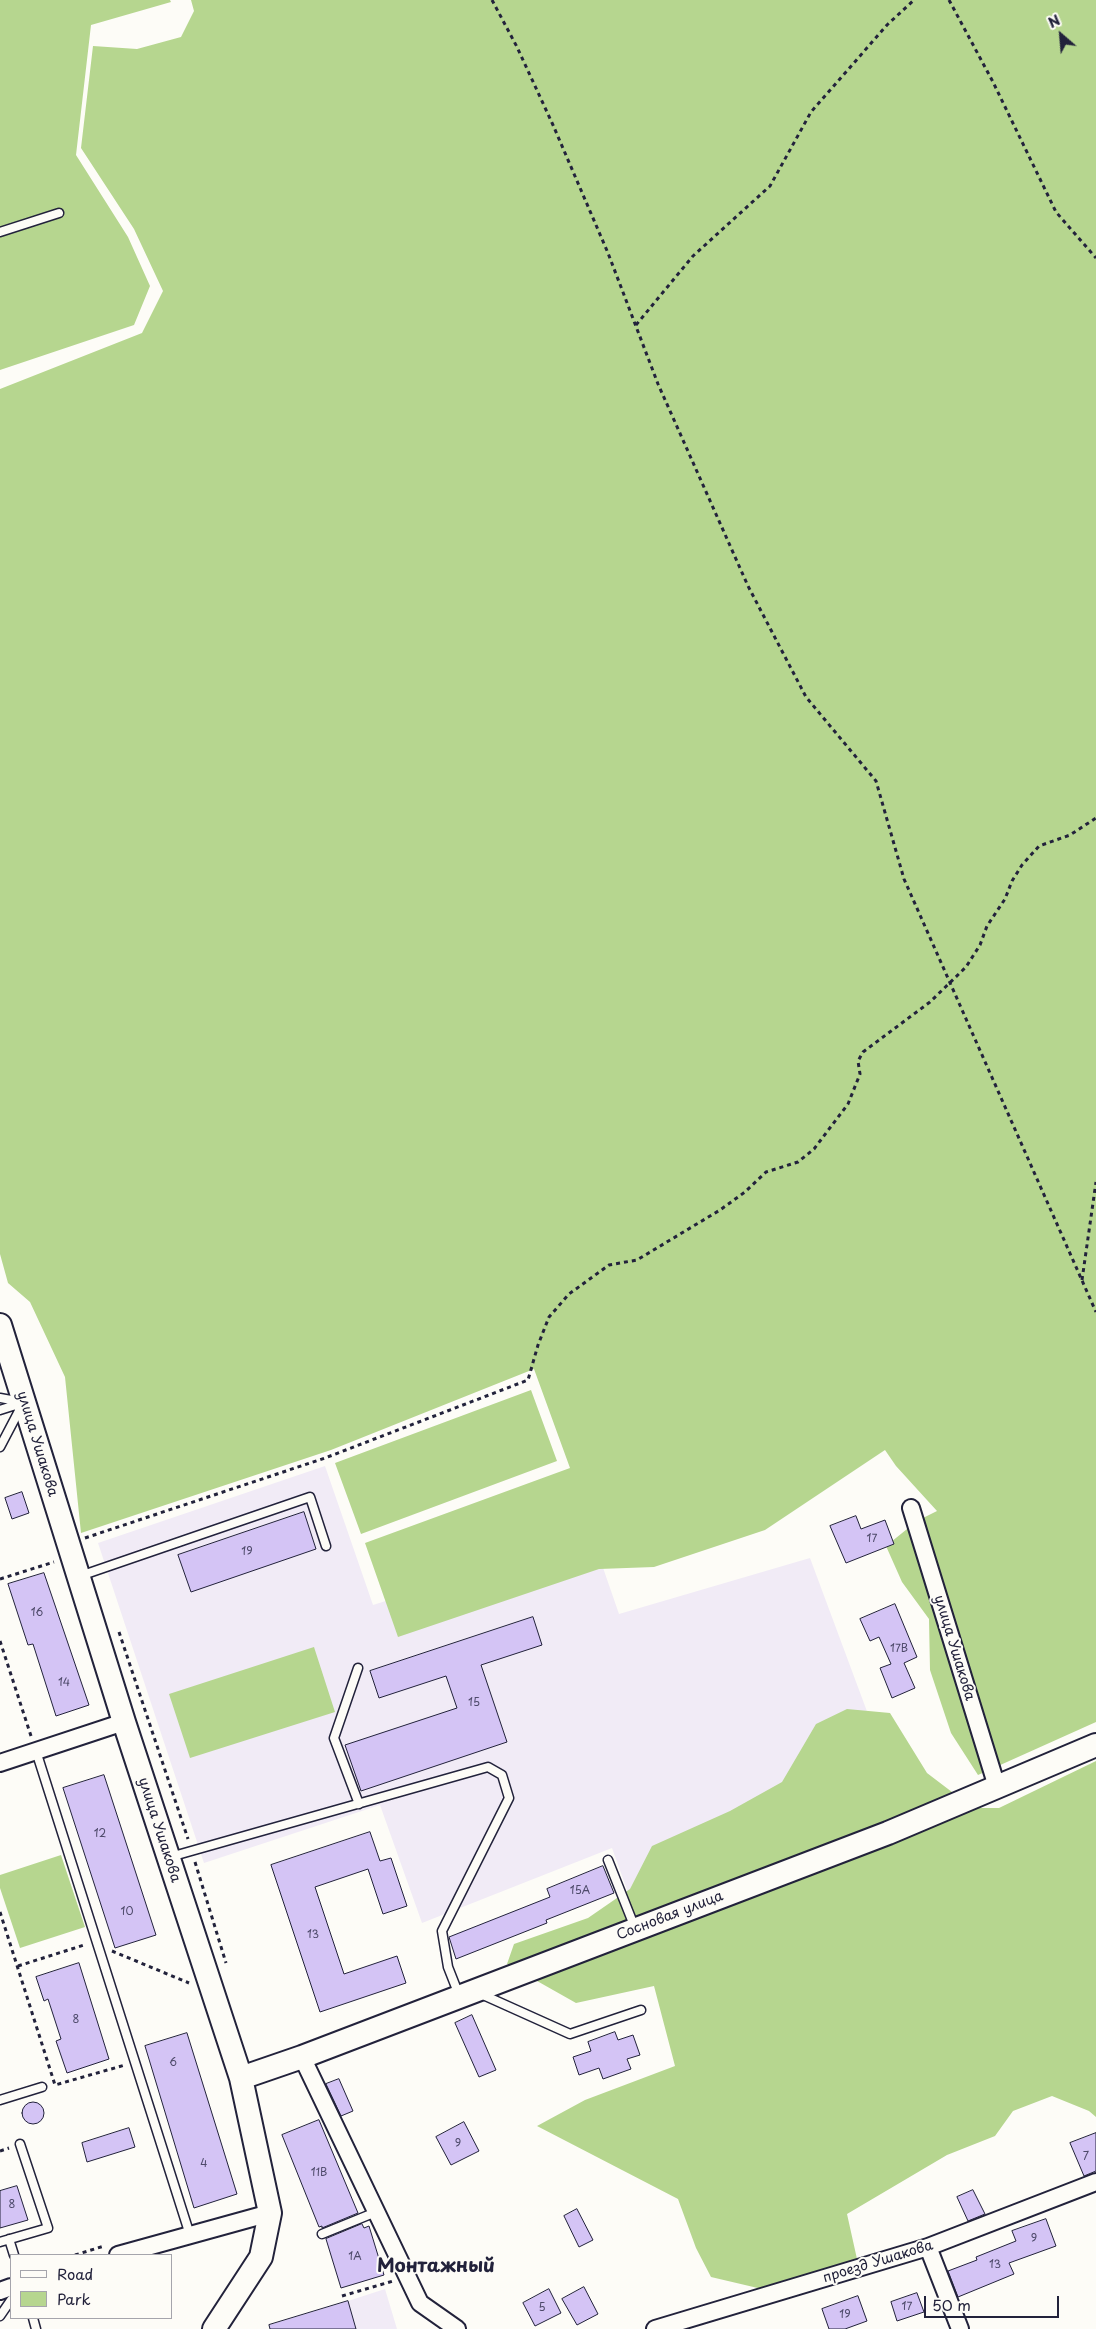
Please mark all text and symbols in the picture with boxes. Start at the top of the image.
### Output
text: N [1044,9,1064,33]
north arrow [1036,10,1086,60]
street label: улица Ушакова [13,1389,61,1499]
house number: 17 [867,1532,877,1546]
house number: 19 [241,1545,253,1559]
street label: улица Ушакова [930,1593,978,1703]
house number: 16 [31,1606,43,1620]
house number: 17В [890,1642,908,1656]
house number: 14 [58,1676,70,1690]
house number: 15 [468,1696,480,1710]
street label: улица Ушакова [134,1775,184,1885]
house number: 12 [94,1827,106,1841]
house number: 15А [570,1884,590,1898]
street label: Сосновая улица [614,1888,726,1944]
house number: 10 [121,1905,133,1919]
house number: 13 [307,1928,319,1942]
house number: 8 [73,2013,79,2027]
house number: 6 [169,2056,177,2070]
house number: 9 [455,2137,461,2151]
house number: 7 [1083,2150,1089,2164]
house number: 4 [200,2157,208,2171]
house number: 11В [311,2166,327,2180]
house number: 8 [9,2198,15,2212]
house number: 9 [1031,2232,1037,2246]
street label: проезд Ушакова [821,2237,935,2287]
house number: 1А [348,2250,362,2264]
legend [10,2254,172,2319]
district label: Монтажный [377,2256,495,2278]
house number: 13 [989,2258,1001,2272]
text: Road [57,2262,93,2285]
scale bar [926,2286,1061,2318]
text: Park [57,2287,91,2310]
text: 50 m [932,2293,971,2316]
house number: 17 [902,2300,912,2314]
house number: 5 [538,2301,546,2315]
house number: 19 [839,2308,851,2322]

